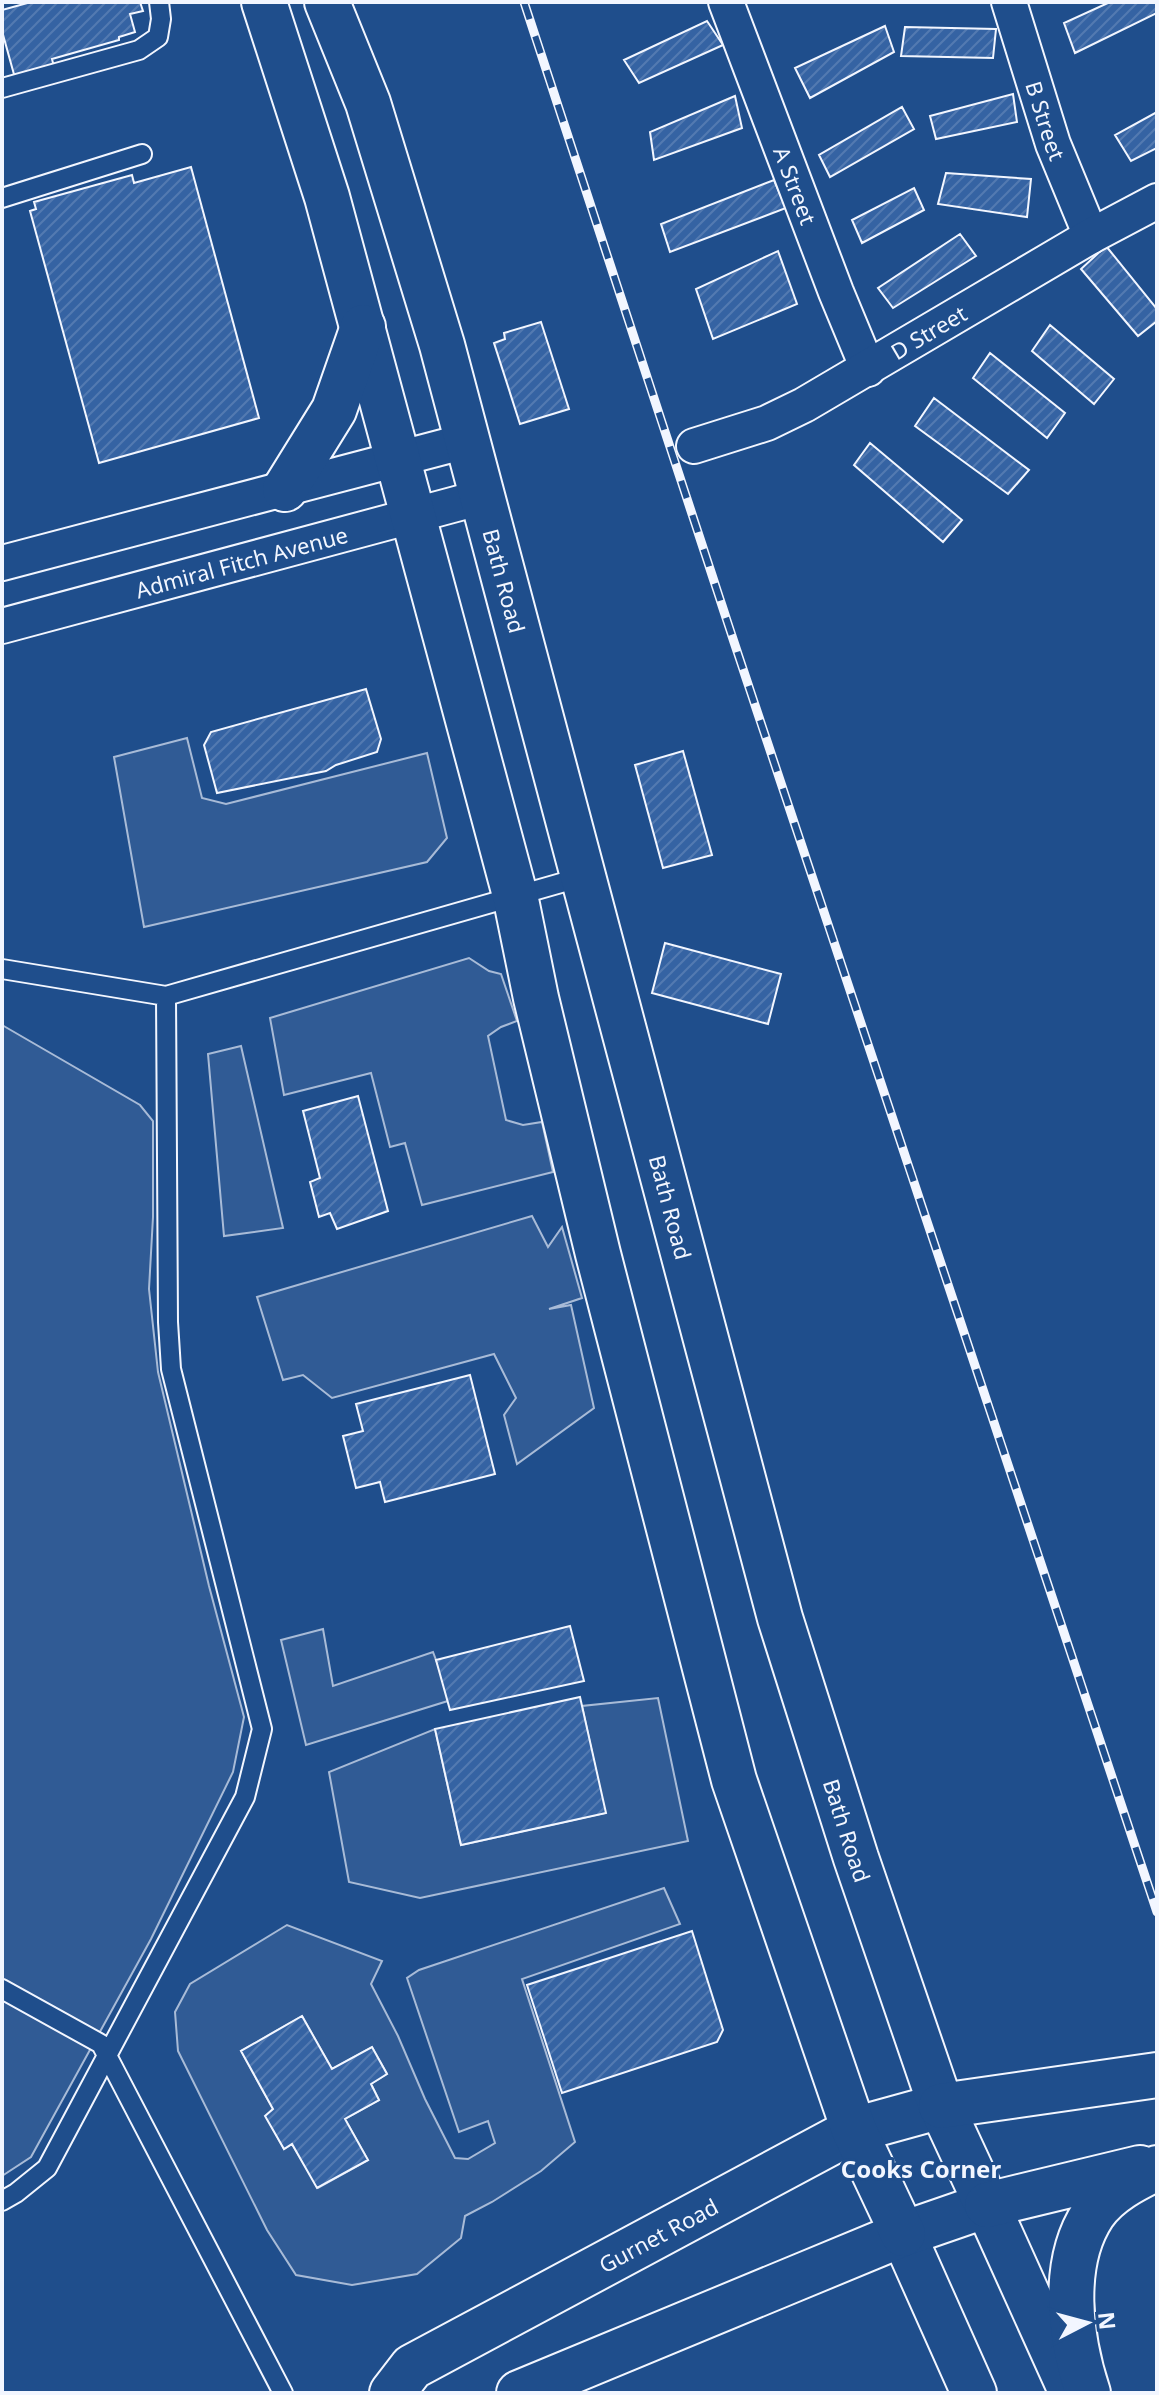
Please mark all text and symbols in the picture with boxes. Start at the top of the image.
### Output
street label: B Street [1019,77,1073,165]
street label: A Street [767,142,824,229]
street label: D Street [885,298,972,366]
street label: Admiral Fitch Avenue [132,519,351,604]
street label: Bath Road [476,525,533,636]
street label: Bath Road [643,1152,699,1263]
street label: Bath Road [817,1775,878,1886]
district label: Cooks Corner [841,2152,1001,2185]
street label: Gurnet Road [593,2191,723,2279]
north arrow [1047,2283,1127,2363]
text: N [1092,2310,1124,2331]

